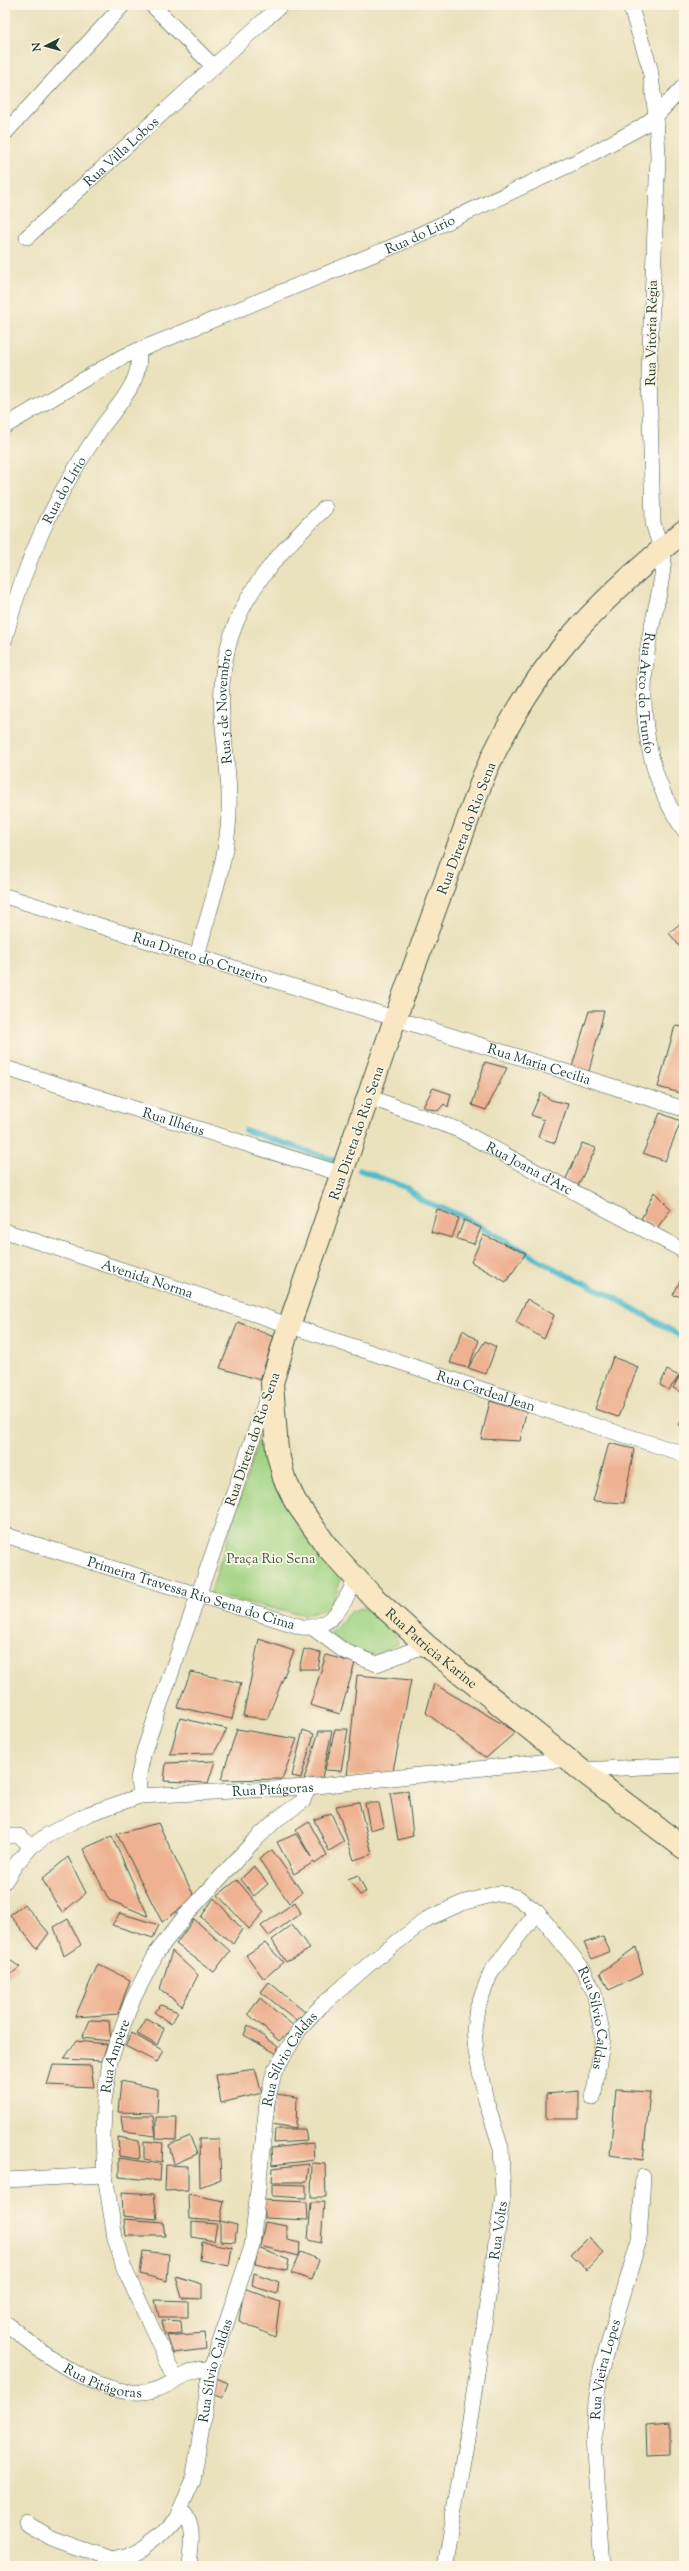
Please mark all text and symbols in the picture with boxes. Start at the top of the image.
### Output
north arrow [26,26,66,66]
text: N [29,42,46,53]
street label: Rua Villa Lobos [80,113,164,193]
street label: Rua do Lirio [383,211,459,261]
street label: Rua Vitória Régia [642,279,664,386]
street label: Rua do Lírio [39,453,93,528]
street label: Rua Arco do Trunfo [632,631,658,756]
street label: Rua 5 de Novembro [213,647,239,765]
street label: Rua Direta do Rio Sena [433,759,503,898]
street label: Rua Direto do Cruzeiro [130,929,271,990]
street label: Rua Maria Cecilia [485,1040,593,1091]
street label: Rua Direta do Rio Sena [326,1063,390,1203]
street label: Rua Ilhéus [140,1104,207,1142]
street label: Rua Joana d'Arc [482,1138,576,1201]
street label: Avenida Norma [98,1256,196,1305]
street label: Rua Cardeal Jean [434,1367,538,1418]
street label: Rua Direta do Rio Sena [222,1369,286,1509]
park label: Praça Rio Sena [226,1550,316,1570]
street label: Primeira Travessa Rio Sena do Cima [84,1553,298,1636]
street label: Rua Patricia Karine [380,1605,481,1694]
street label: Rua Pitágoras [232,1778,315,1803]
street label: Rua Sílvio Caldas [571,1964,611,2071]
street label: Rua Sílvio Caldas [258,2008,323,2109]
street label: Rua Ampère [97,2017,136,2095]
street label: Rua Volts [486,2200,514,2261]
street label: Rua Sílvio Caldas [195,2317,239,2424]
street label: Rua Vieira Lopes [587,2317,627,2420]
street label: Rua Pitágoras [59,2360,142,2404]

